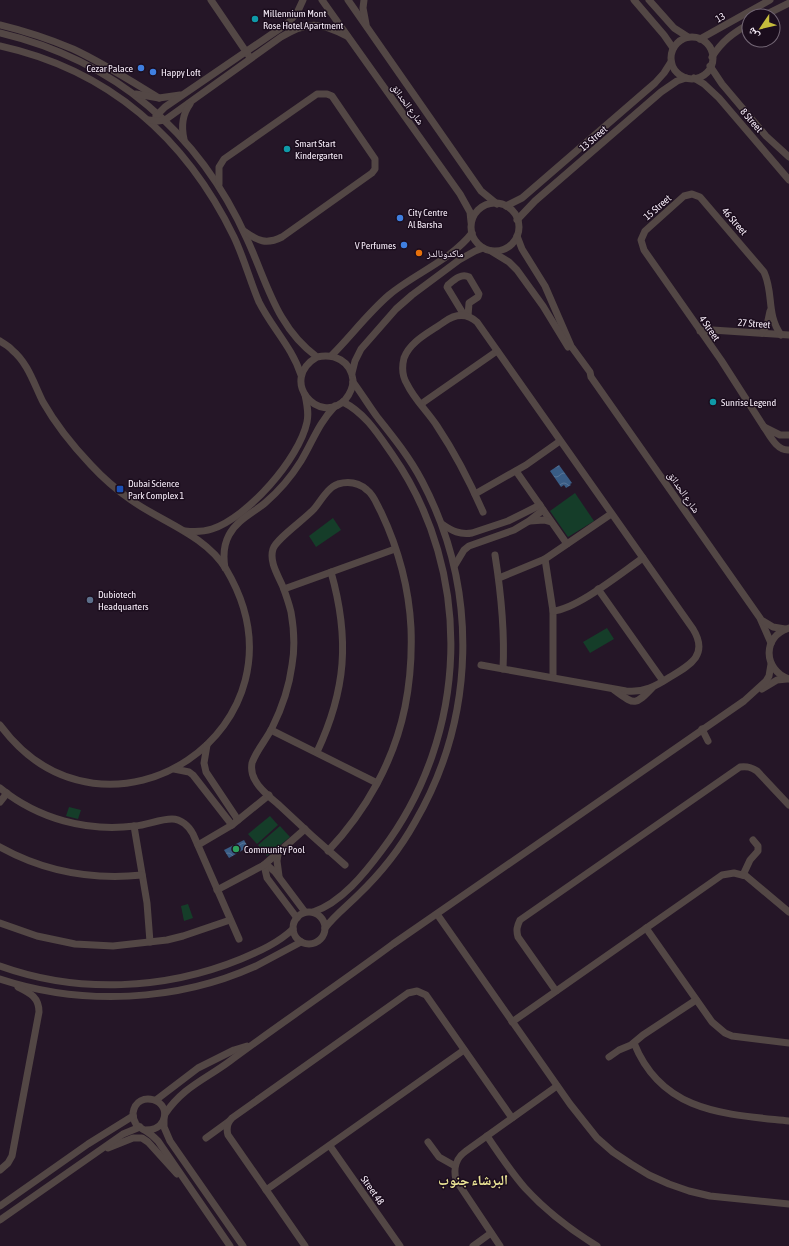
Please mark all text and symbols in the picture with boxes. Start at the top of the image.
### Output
place label: Millennium Mont Rose Hotel Apartment [263,8,344,31]
north arrow [741,8,781,48]
street label: 13 [713,10,727,25]
marker: Millennium Mont Rose Hotel Apartment [250,14,260,24]
text: ش [744,24,763,42]
place label: Cezar Palace [87,63,133,74]
marker: Cezar Palace [136,63,146,73]
marker: Happy Loft [148,67,158,77]
place label: Happy Loft [161,67,201,78]
street label: شارع الحدائق [388,82,426,128]
street label: 8 Street [738,106,765,135]
street label: 13 Street [577,123,609,153]
place label: Smart Start Kindergarten [295,138,343,161]
marker: Smart Start Kindergarten [282,144,292,154]
street label: 15 Street [641,192,673,222]
street label: 46 Street [720,205,750,237]
place label: City Centre Al Barsha [408,207,448,230]
marker: City Centre Al Barsha [395,213,405,223]
place label: V Perfumes [355,240,396,251]
marker: V Perfumes [399,240,409,250]
marker: ماكدونالدز [414,248,424,258]
place label: ماكدونالدز [426,248,464,259]
street label: 4 Street [697,314,722,343]
street label: 27 Street [737,317,771,330]
marker: Sunrise Legend [708,397,718,407]
place label: Sunrise Legend [721,397,776,408]
street label: شارع الحدائق [665,470,702,516]
place label: Dubai Science Park Complex 1 [128,478,185,501]
marker: Dubai Science Park Complex 1 [115,484,125,494]
place label: Dubiotech Headquarters [98,589,149,612]
marker: Dubiotech Headquarters [85,595,95,605]
marker: Community Pool [231,844,241,854]
place label: Community Pool [244,844,305,855]
district label: البرشاء جنوب [438,1172,508,1189]
street label: Street 48 [359,1174,387,1207]

